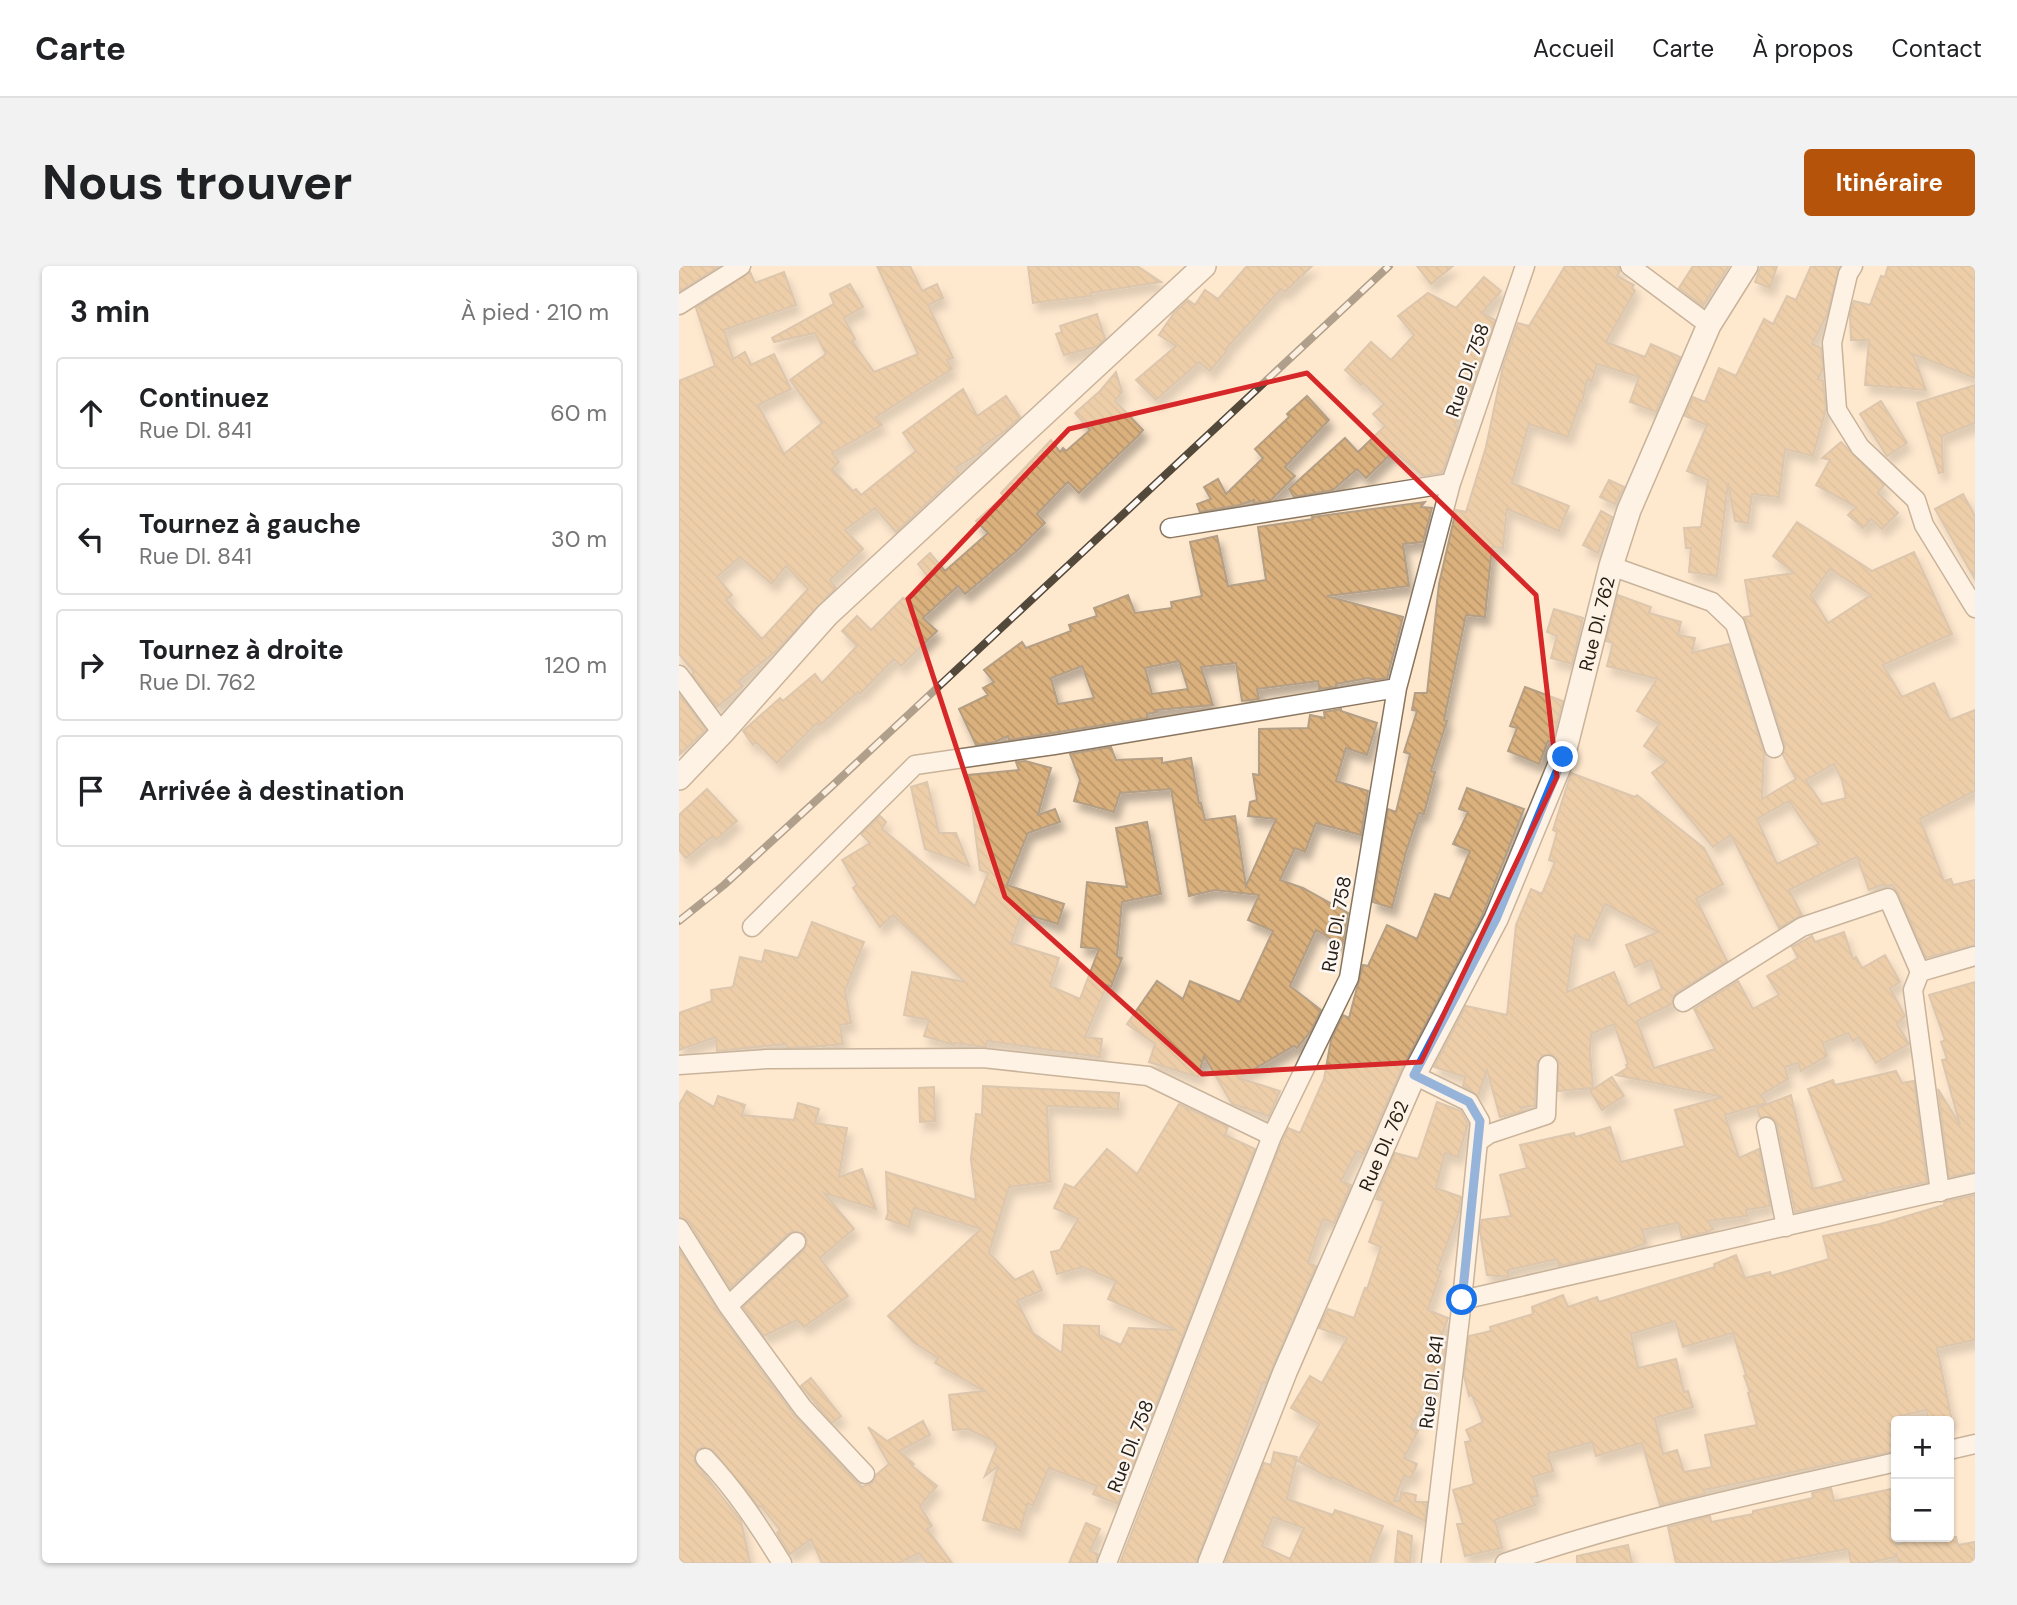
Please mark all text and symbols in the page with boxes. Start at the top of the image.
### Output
text: Carte [35,27,126,70]
text: Accueil [1533,33,1614,64]
text: Carte [1652,33,1714,64]
text: À propos [1752,33,1854,64]
text: Contact [1892,33,1982,64]
button: Itinéraire [1804,149,1975,216]
text: Nous trouver [42,150,352,214]
text: 3 min [70,292,150,331]
text: À pied · 210 m [461,297,609,327]
street label: Rue DI. 758 [1440,320,1495,420]
text: Continuez [139,381,269,415]
icon: ahead [72,394,110,432]
text: 60 m [550,398,607,428]
text: Rue DI. 841 [139,415,252,445]
text: Tournez à gauche [139,507,361,541]
icon: left [72,520,110,558]
text: 30 m [551,524,607,554]
text: Rue DI. 841 [139,541,252,571]
street label: Rue DI. 762 [1573,574,1621,674]
text: Tournez à droite [139,633,344,667]
icon: right [72,646,110,684]
text: 120 m [544,650,607,680]
text: Rue DI. 762 [139,667,256,697]
route end [1547,741,1578,772]
icon: arrive [72,772,110,810]
text: Arrivée à destination [139,774,405,808]
street label: Rue DI. 758 [1316,874,1357,974]
street label: Rue DI. 762 [1353,1097,1414,1195]
route start [1446,1284,1477,1315]
street label: Rue DI. 841 [1413,1334,1450,1430]
street label: Rue DI. 758 [1101,1396,1160,1496]
map controls [1891,1416,1954,1542]
button: + [1891,1416,1954,1479]
button: − [1891,1479,1954,1542]

